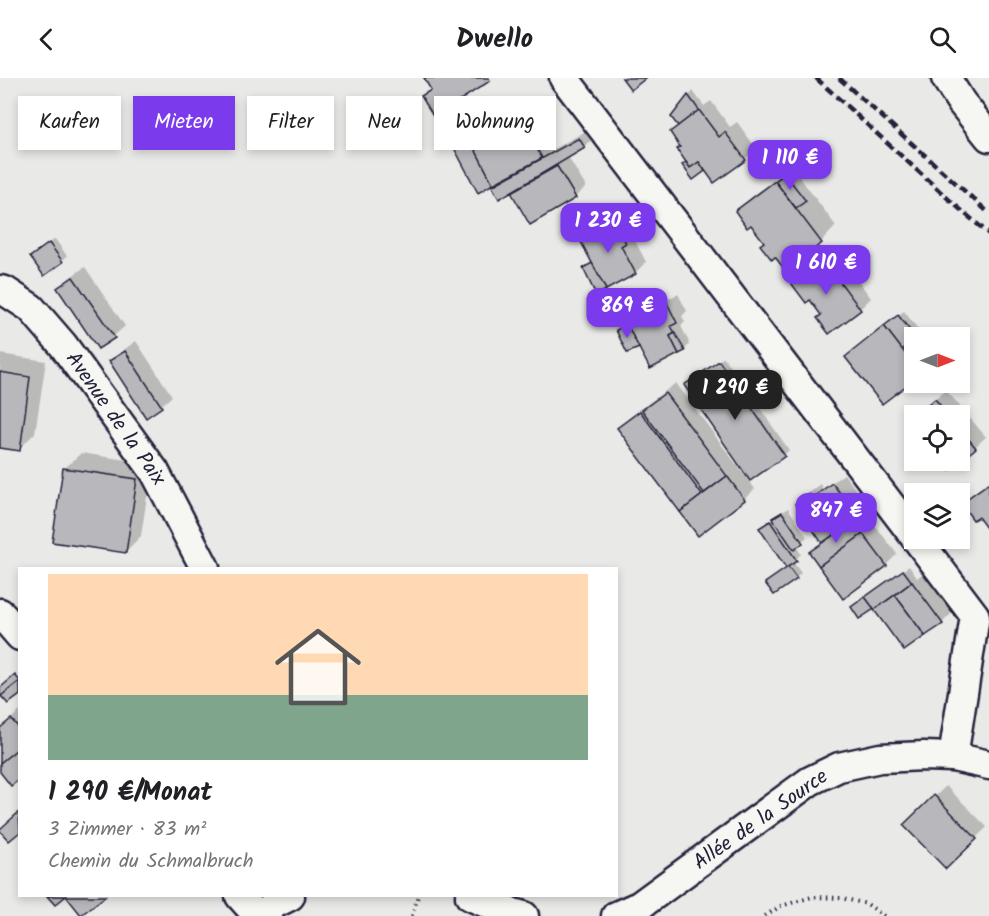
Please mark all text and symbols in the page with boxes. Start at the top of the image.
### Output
text: Dwello [456,18,533,61]
icon: back [30,23,63,56]
icon: search [926,23,959,56]
chip: Kaufen [18,96,121,150]
chip: Mieten [133,96,235,150]
chip: Filter [247,96,334,150]
chip: Neu [346,96,422,150]
chip: Wohnung [434,96,556,150]
pin: 1 110 € [735,140,845,191]
text: 1 110 € [762,143,818,175]
pin: 1 230 € [553,203,663,254]
text: 1 230 € [575,206,641,238]
pin: 1 610 € [771,245,881,296]
text: 1 610 € [795,248,857,280]
pin: 869 € [585,288,669,339]
text: 869 € [600,291,654,323]
north arrow [904,327,970,393]
map controls [904,327,970,549]
street label: Avenue de la Paix [56,345,174,494]
pin: 1 290 € [680,370,790,421]
text: 1 290 € [702,373,768,405]
button: locate [904,405,970,471]
button: layers [904,483,970,549]
pin: 847 € [794,493,878,544]
text: 847 € [810,496,862,528]
icon: home [264,613,372,721]
street label: Allée de la Source [687,761,836,879]
text: 1 290 €/Monat [48,772,212,814]
text: 3 Zimmer · 83 m² [48,814,206,846]
text: Chemin du Schmalbruch [48,846,253,878]

